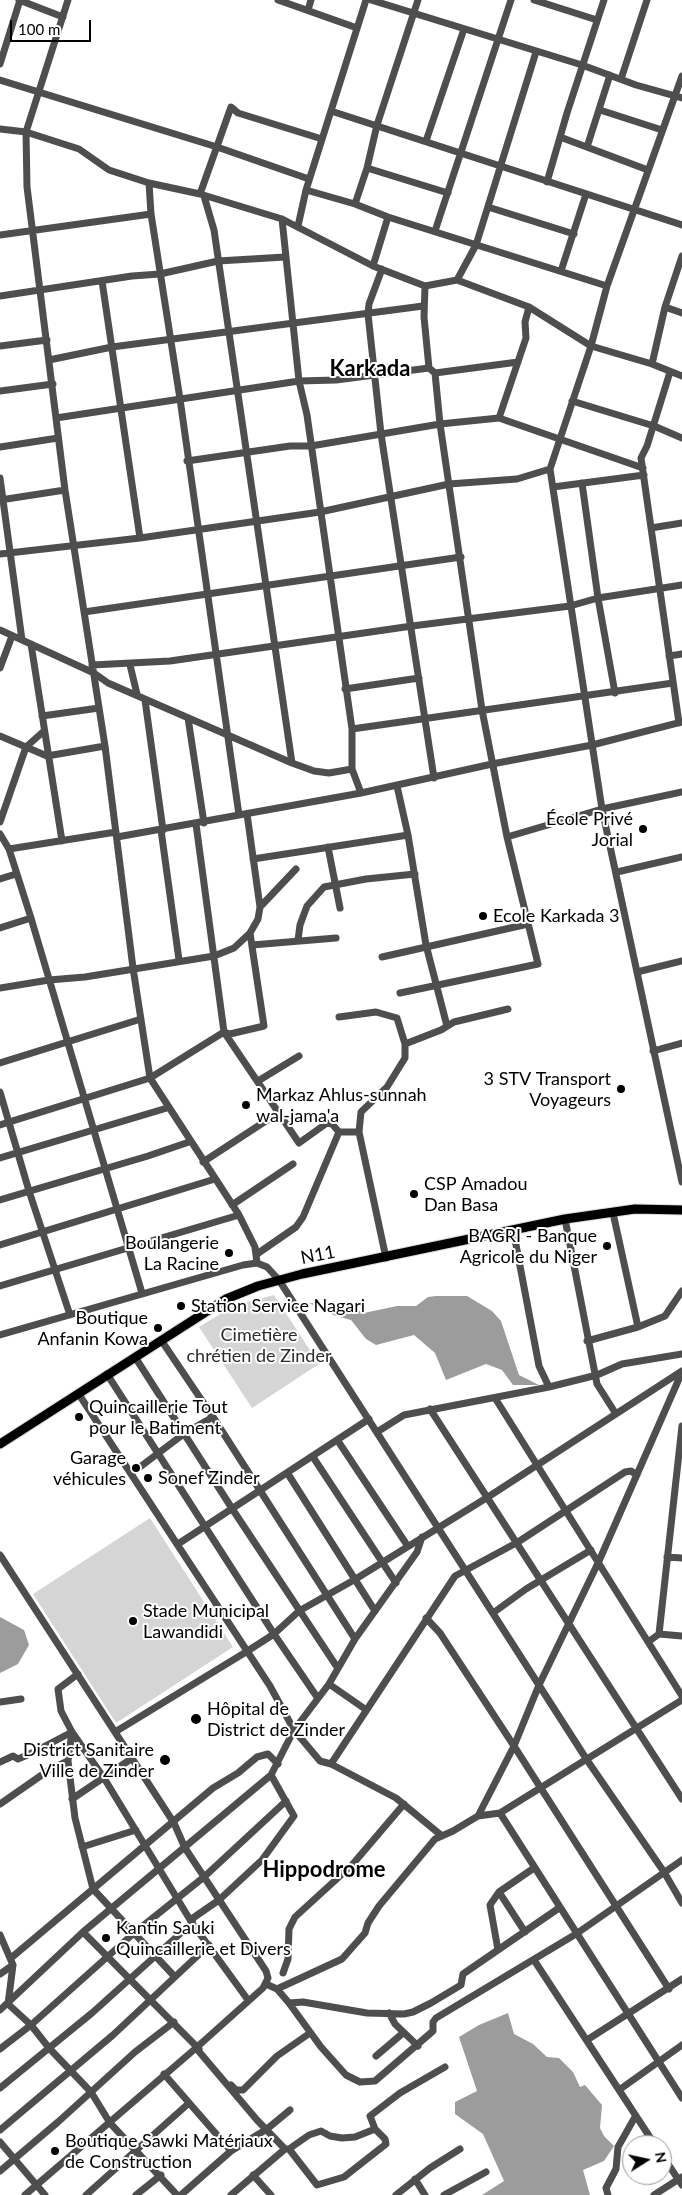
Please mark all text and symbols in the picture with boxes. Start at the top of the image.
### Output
scale bar [12,10,94,42]
text: 100 m [18,20,60,38]
district label: Karkada [330,356,410,382]
place label: École Privé Jorial [546,808,633,851]
marker: École Privé Jorial [637,823,649,835]
place label: Ecole Karkada 3 [493,905,619,927]
marker: Ecole Karkada 3 [477,910,489,922]
place label: 3 STV Transport Voyageurs [484,1068,611,1110]
marker: 3 STV Transport Voyageurs [615,1083,627,1095]
place label: Markaz Ahlus-sunnah wal-jama'a [256,1084,427,1126]
marker: Markaz Ahlus-sunnah wal-jama'a [240,1099,252,1111]
place label: CSP Amadou Dan Basa [424,1173,527,1216]
marker: CSP Amadou Dan Basa [408,1188,420,1200]
place label: BAGRI - Banque Agricole du Niger [460,1225,597,1268]
place label: Boulangerie La Racine [125,1232,219,1274]
marker: BAGRI - Banque Agricole du Niger [601,1240,613,1252]
street label: N11 [299,1241,337,1269]
marker: Boulangerie La Racine [223,1247,235,1259]
place label: Station Service Nagari [191,1295,365,1317]
marker: Station Service Nagari [175,1300,187,1312]
place label: Boutique Anfanin Kowa [37,1307,148,1350]
marker: Boutique Anfanin Kowa [152,1322,164,1334]
park label: Cimetière chrétien de Zinder [187,1324,331,1366]
place label: Quincaillerie Tout pour le Batiment [89,1396,228,1438]
marker: Quincaillerie Tout pour le Batiment [73,1411,85,1423]
place label: Garage véhicules [53,1447,126,1490]
marker: Garage véhicules [130,1462,142,1474]
place label: Sonef Zinder [158,1467,260,1489]
marker: Sonef Zinder [142,1472,154,1484]
place label: Stade Municipal Lawandidi [143,1600,269,1642]
marker: Stade Municipal Lawandidi [127,1615,139,1627]
place label: Hôpital de District de Zinder [207,1698,345,1740]
marker: Hôpital de District de Zinder [189,1712,203,1726]
place label: District Sanitaire Ville de Zinder [23,1739,154,1782]
marker: District Sanitaire Ville de Zinder [158,1753,172,1767]
district label: Hippodrome [262,1857,386,1883]
place label: Kantin Sauki Quincaillerie et Divers [116,1917,291,1960]
marker: Kantin Sauki Quincaillerie et Divers [100,1932,112,1944]
place label: Boutique Sawki Matériaux de Construction [65,2130,273,2172]
north arrow [622,2135,672,2185]
marker: Boutique Sawki Matériaux de Construction [49,2145,61,2157]
text: N [652,2151,671,2164]

